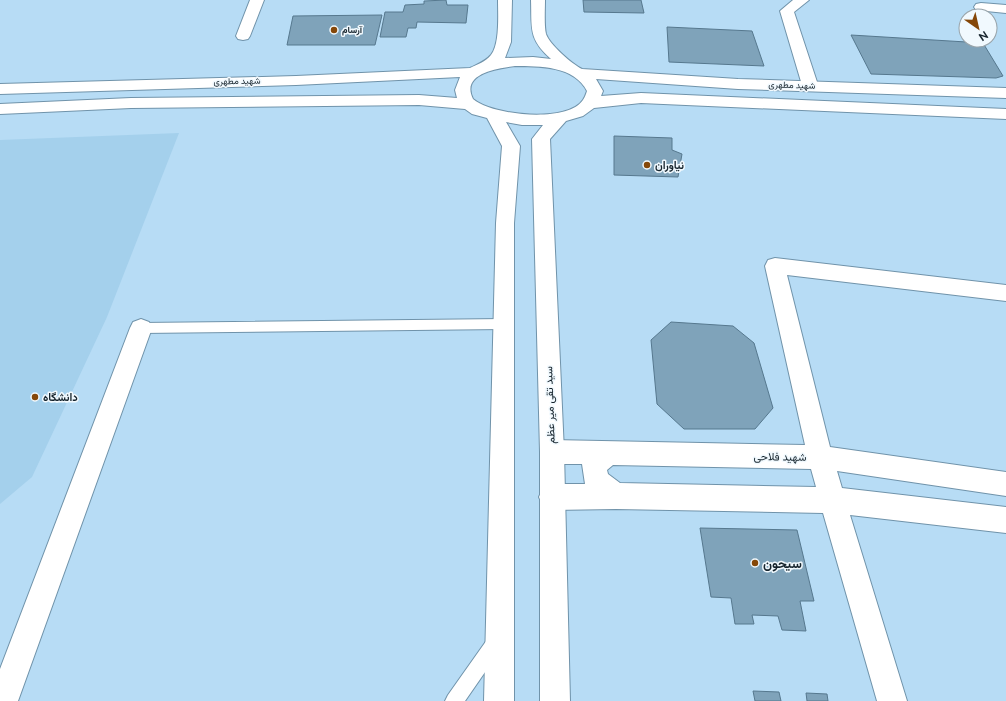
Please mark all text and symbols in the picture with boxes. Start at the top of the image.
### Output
north arrow [958,8,998,48]
marker: آرسام [329,25,339,35]
place label: آرسام [342,25,363,36]
text: N [976,28,990,44]
street label: شهید مطهری [213,76,261,87]
street label: شهید مطهری [768,79,816,92]
place label: نیاوران [655,159,684,172]
marker: نیاوران [642,160,652,170]
street label: سید تقی میر عظم [542,366,559,444]
place label: دانشگاه [43,391,78,404]
marker: دانشگاه [30,392,40,402]
street label: شهید فلاحی [753,450,807,464]
place label: سیحون [763,556,802,572]
marker: سیحون [750,558,760,568]

